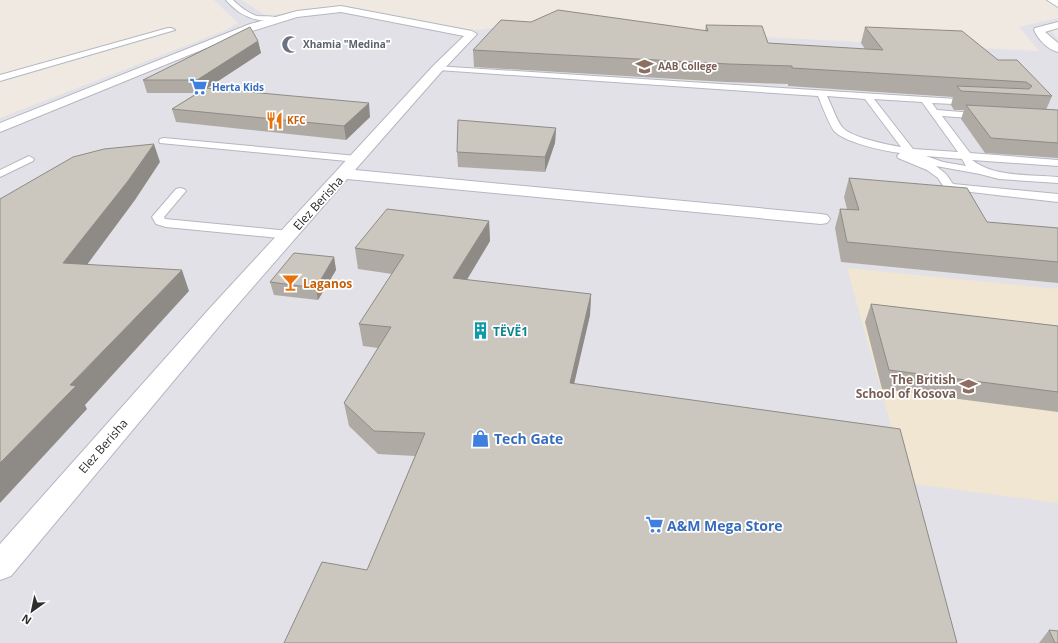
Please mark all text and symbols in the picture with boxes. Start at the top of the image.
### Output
mosque icon: Xhamia "Medina" [280,34,300,54]
place label: Xhamia "Medina" [303,37,391,51]
school or university icon: AAB College [635,56,655,76]
place label: AAB College [658,59,717,73]
supermarket icon: Herta Kids [189,77,209,97]
place label: Herta Kids [212,80,264,94]
restaurant icon: KFC [264,110,284,130]
place label: KFC [287,113,306,127]
street label: Elez Berisha [289,172,347,234]
bar icon: Laganos [280,273,300,293]
place label: Laganos [303,275,352,292]
building icon: TËVË1 [470,321,490,341]
place label: TËVË1 [493,323,528,340]
place label: The British School of Kosova [856,371,956,402]
school or university icon: The British School of Kosova [959,376,979,396]
street label: Elez Berisha [74,415,132,477]
shop icon: Tech Gate [471,428,491,448]
place label: Tech Gate [494,429,563,448]
supermarket icon: A&M Mega Store [644,515,664,535]
place label: A&M Mega Store [667,516,783,535]
north arrow [12,591,52,631]
text: N [18,611,34,629]

